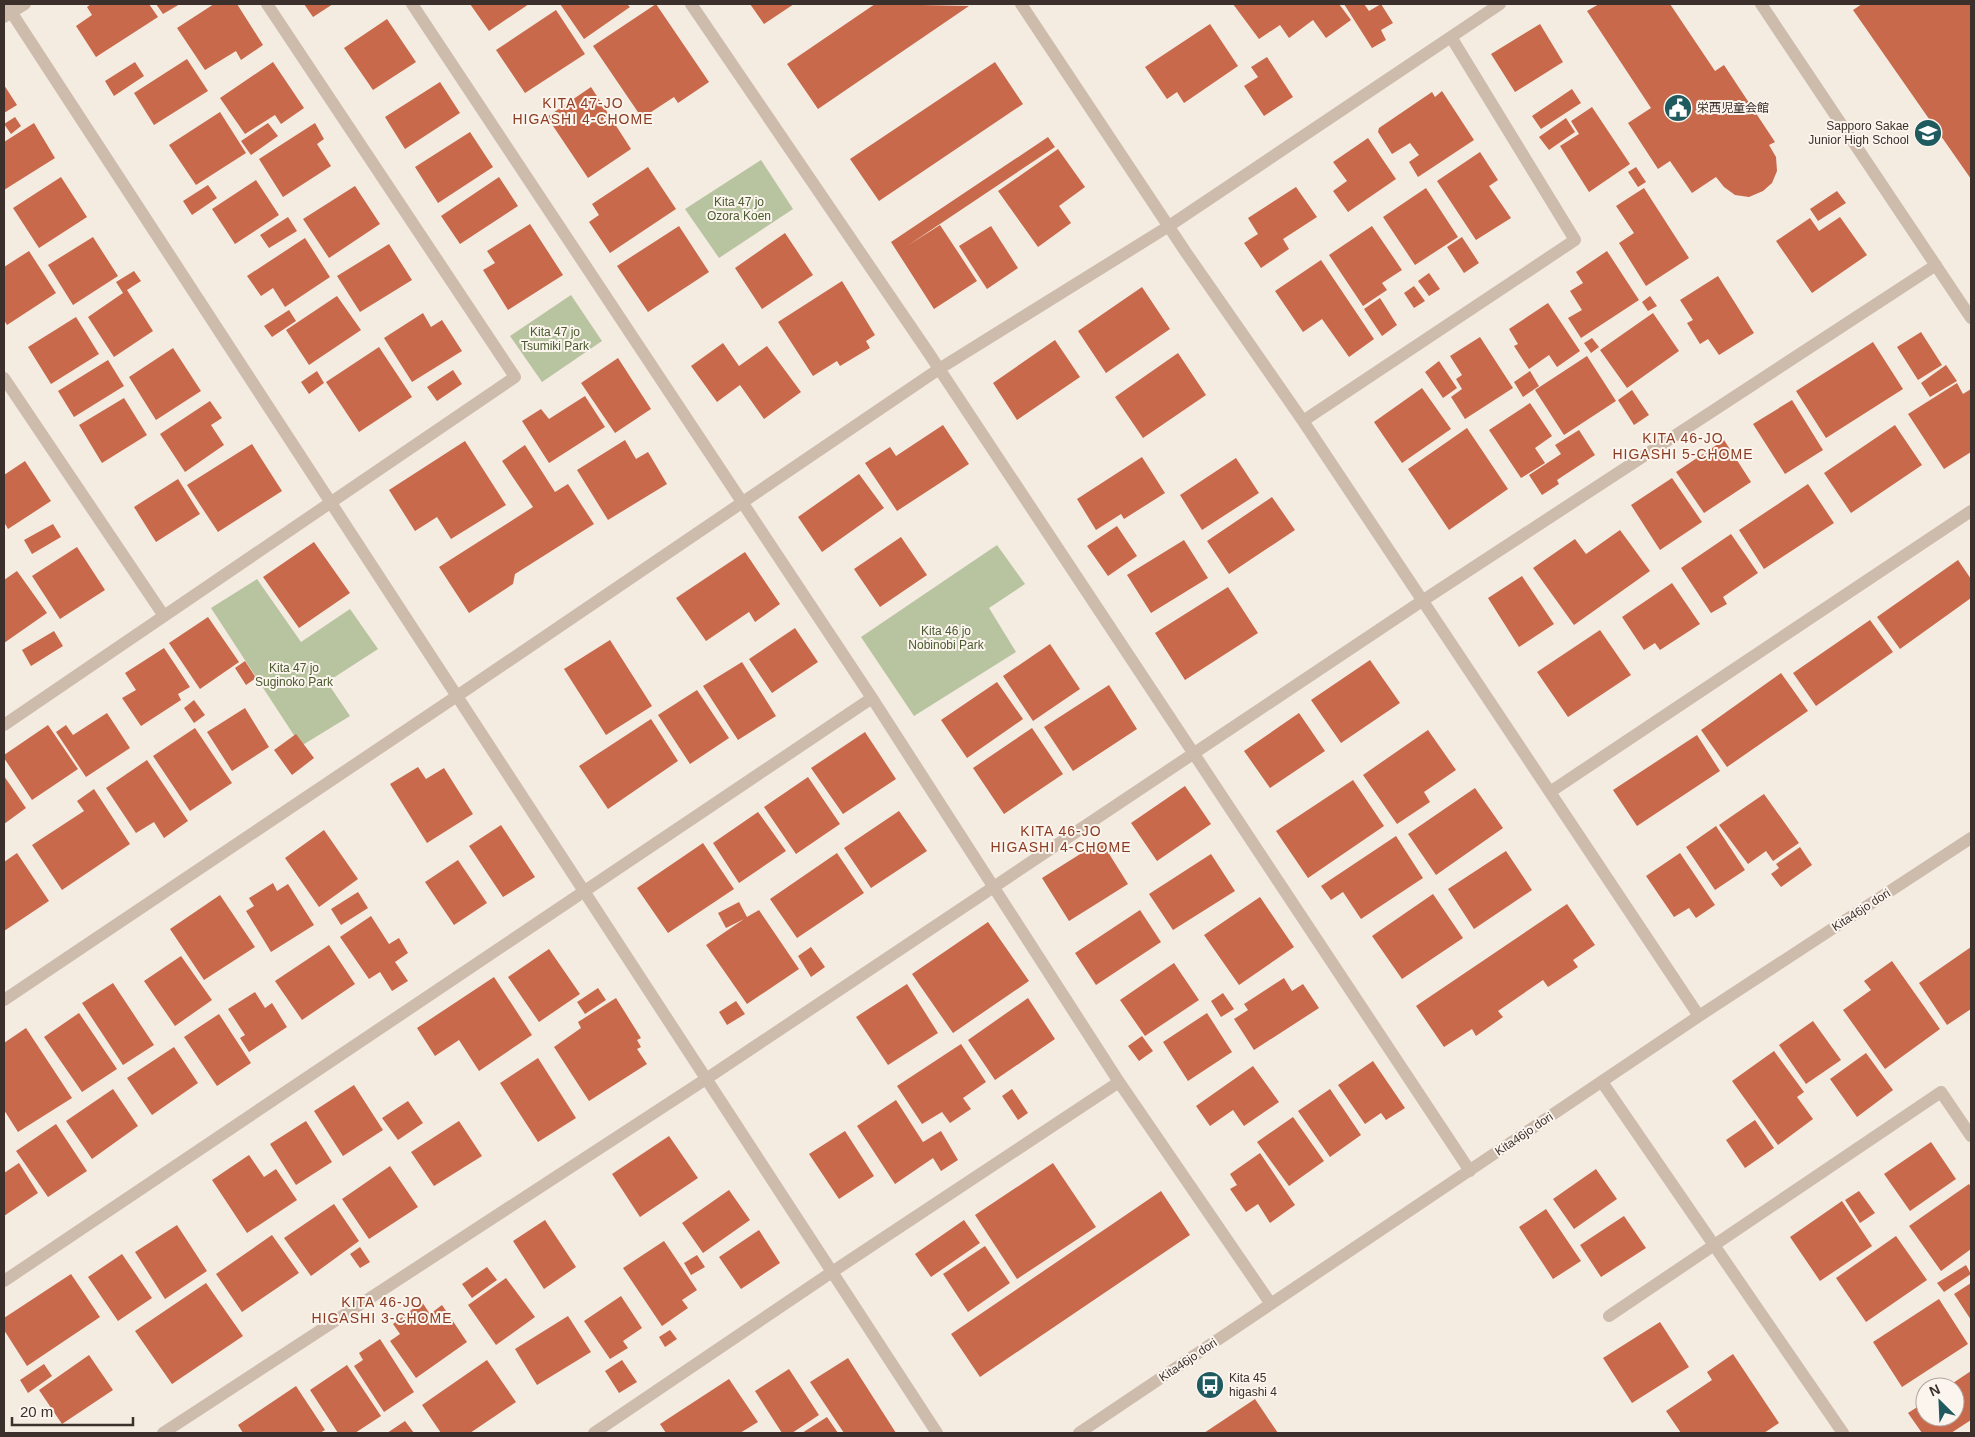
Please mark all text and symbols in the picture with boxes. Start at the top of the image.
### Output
public building icon: 栄西児童会館 [1663,93,1693,123]
district label: KITA 47-JO HIGASHI 4-CHOME [512,95,654,127]
place label: 栄西児童会館 [1697,101,1769,115]
school or university icon: Sapporo Sakae Junior High School [1913,118,1943,148]
place label: Sapporo Sakae Junior High School [1808,119,1909,147]
park label: Kita 47 jo Ozora Koen [707,195,771,223]
park label: Kita 47 jo Tsumiki Park [521,325,590,353]
district label: KITA 46-JO HIGASHI 5-CHOME [1612,430,1754,462]
park label: Kita 46 jo Nobinobi Park [908,624,985,652]
park label: Kita 47 jo Suginoko Park [255,661,334,689]
district label: KITA 46-JO HIGASHI 4-CHOME [990,823,1132,855]
street label: Kita46jo dori [1829,886,1893,934]
street label: Kita46jo dori [1492,1110,1556,1158]
district label: KITA 46-JO HIGASHI 3-CHOME [311,1294,453,1326]
street label: Kita46jo dori [1156,1336,1220,1384]
bus stop icon: Kita 45 higashi 4 [1195,1370,1225,1400]
place label: Kita 45 higashi 4 [1229,1371,1277,1399]
north arrow [1915,1377,1965,1427]
text: N [1927,1381,1943,1399]
scale bar [12,1394,134,1426]
text: 20 m [20,1403,53,1420]

